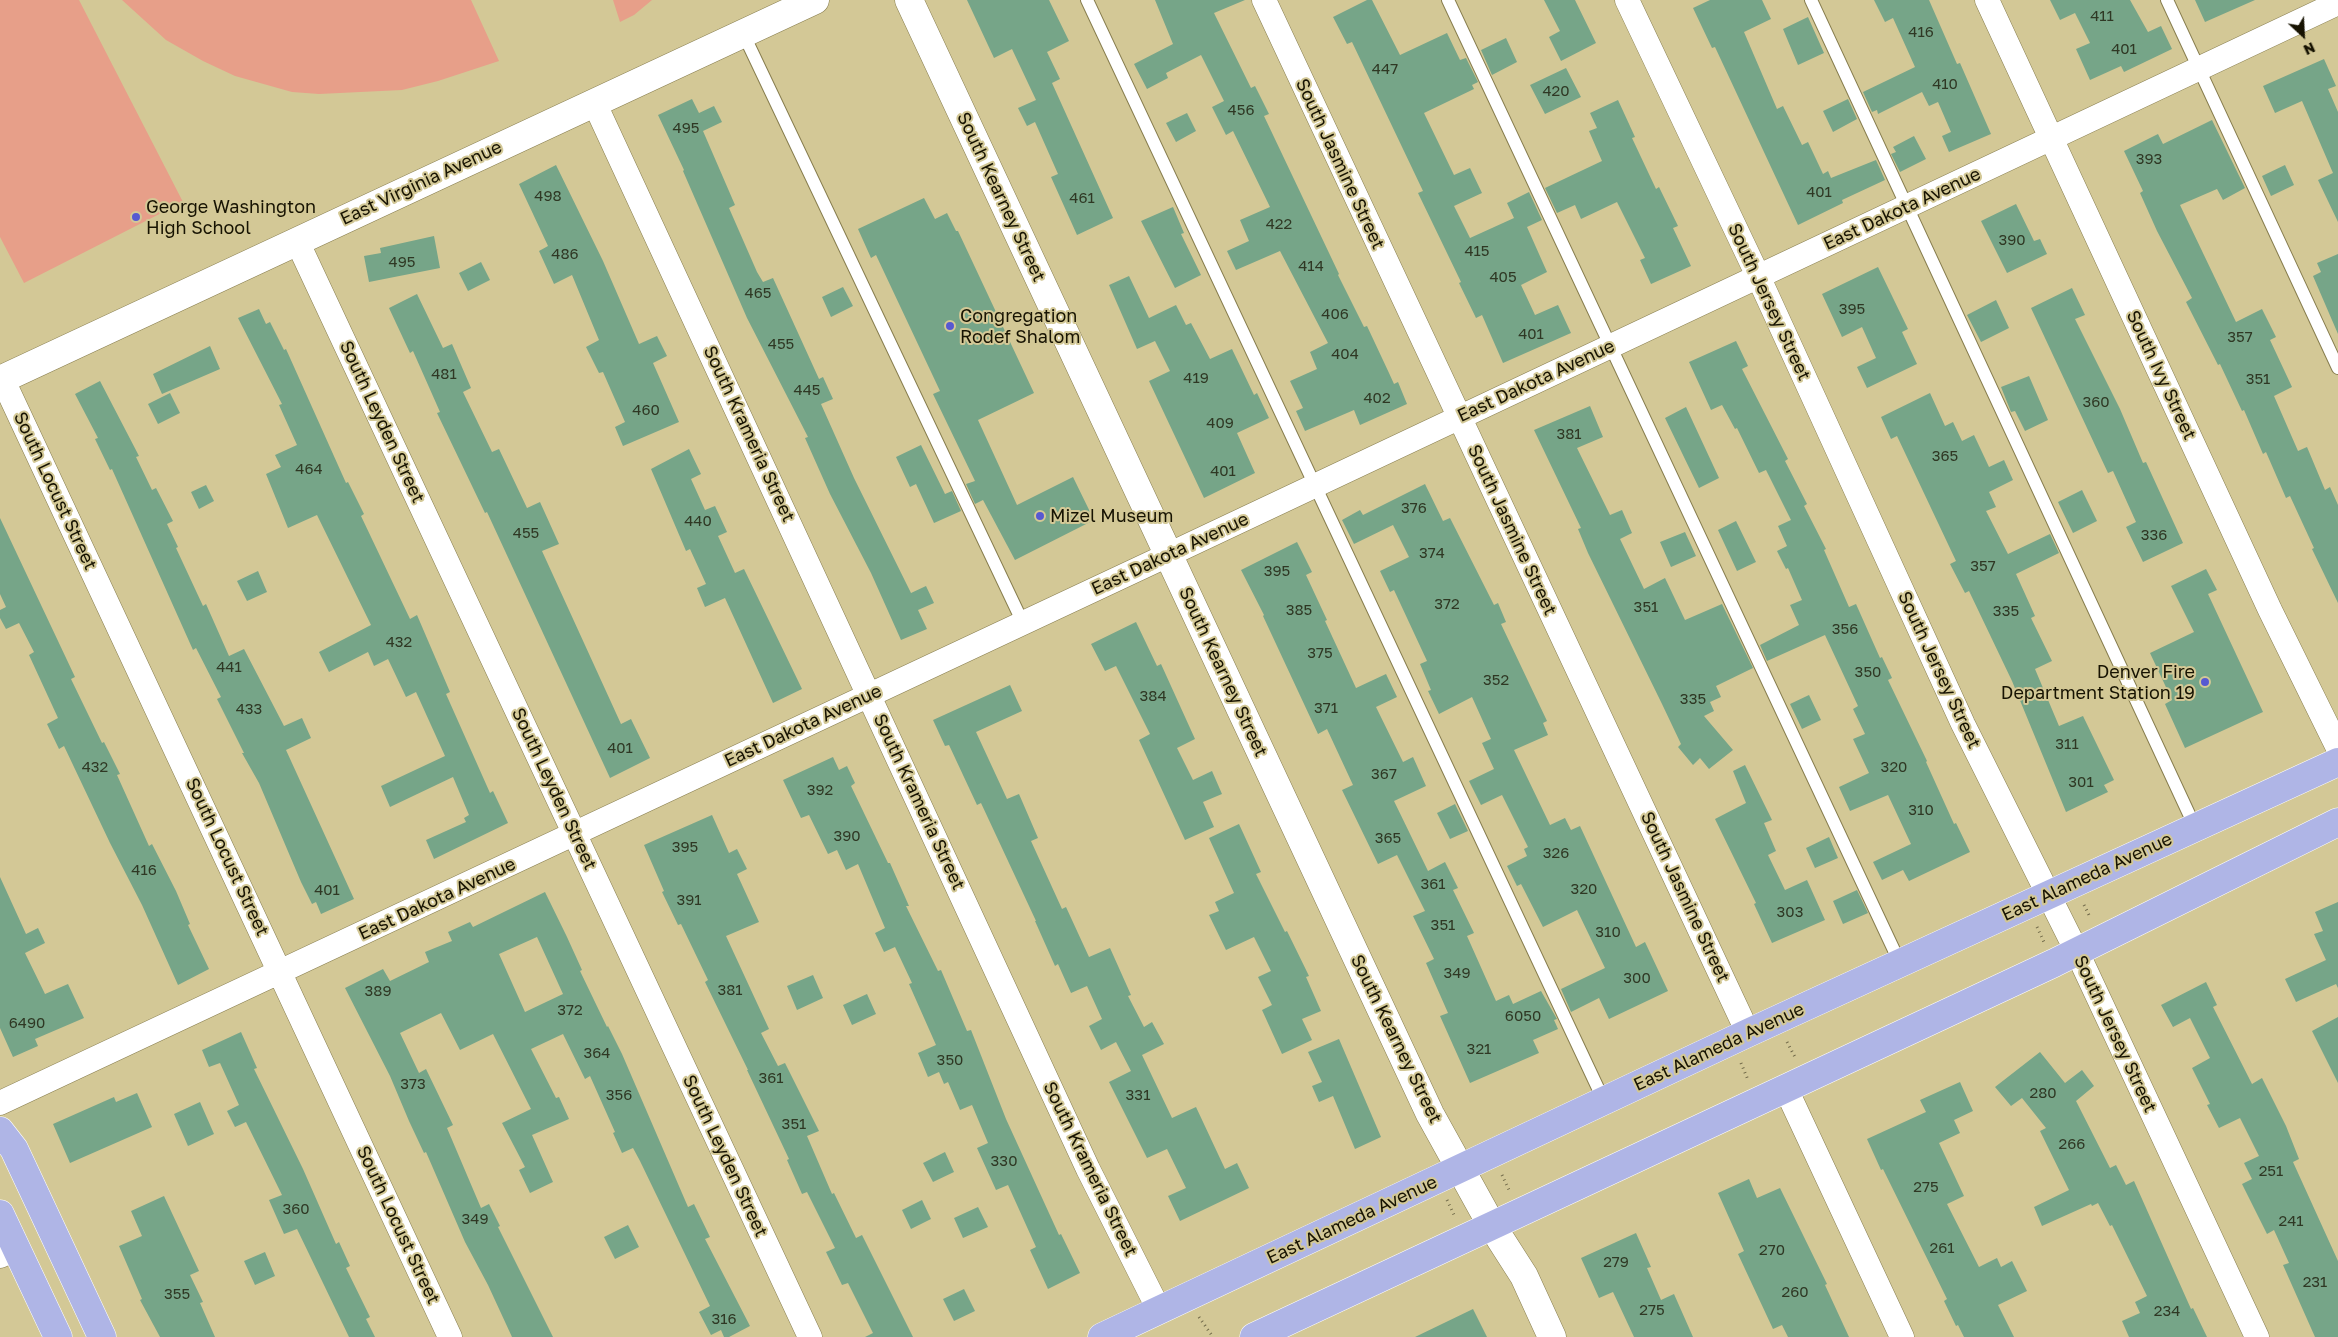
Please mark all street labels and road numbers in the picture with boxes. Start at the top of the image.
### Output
street label: South Jasmine Street [1291,75,1389,253]
street label: South Kearney Street [952,109,1050,285]
street label: East Virginia Avenue [337,136,505,230]
street label: East Dakota Avenue [1820,163,1984,255]
street label: South Jersey Street [1723,220,1815,384]
street label: South Ivy Street [2122,307,2200,443]
street label: East Dakota Avenue [1454,335,1618,427]
street label: South Leyden Street [335,338,429,506]
street label: South Krameria Street [699,343,799,525]
street label: South Locust Street [9,408,101,574]
street label: South Jasmine Street [1463,441,1561,619]
street label: East Dakota Avenue [1088,508,1252,600]
street label: South Kearney Street [1174,584,1272,760]
street label: South Jersey Street [1893,588,1985,752]
street label: East Dakota Avenue [721,680,885,772]
street label: South Leyden Street [507,705,601,873]
street label: South Krameria Street [869,711,969,893]
street label: South Locust Street [181,774,273,940]
street label: South Jasmine Street [1636,808,1734,986]
street label: East Alameda Avenue [1998,828,2176,926]
street label: East Dakota Avenue [355,853,519,945]
street label: South Kearney Street [1346,951,1446,1127]
street label: South Jersey Street [2069,952,2161,1116]
street label: East Alameda Avenue [1630,998,1808,1096]
street label: South Leyden Street [678,1072,772,1240]
street label: South Krameria Street [1038,1078,1142,1260]
street label: South Locust Street [352,1142,444,1308]
street label: East Alameda Avenue [1263,1171,1441,1269]

